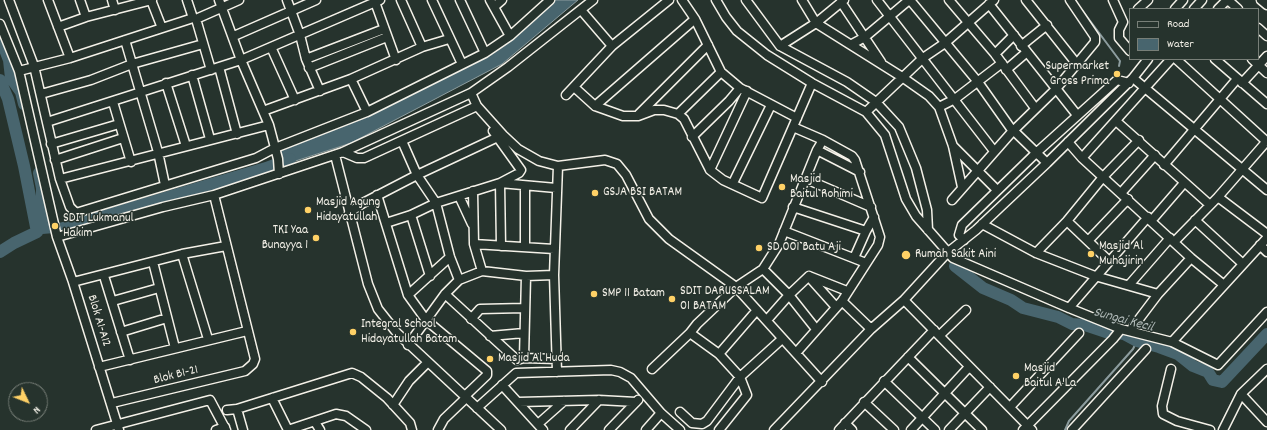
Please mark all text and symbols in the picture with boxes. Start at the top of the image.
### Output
legend [1129,8,1259,60]
text: Road [1167,16,1189,33]
text: Water [1167,36,1194,53]
place label: Supermarket Gross Prima [1045,59,1109,90]
marker: Supermarket Gross Prima [1112,69,1122,79]
place label: Masjid Baitul Rohimi [790,172,853,203]
marker: Masjid Baitul Rohimi [777,182,787,192]
place label: GSJA BSI BATAM [603,185,682,201]
marker: GSJA BSI BATAM [590,188,600,198]
place label: Masjid Agung Hidayatullah [316,195,380,226]
marker: Masjid Agung Hidayatullah [303,205,313,215]
place label: SDIT Lukmanul Hakim [63,211,134,242]
marker: SDIT Lukmanul Hakim [50,221,60,231]
place label: TKI Yaa Bunayya 1 [262,223,308,254]
marker: TKI Yaa Bunayya 1 [311,233,321,243]
place label: Masjid Al Muhajirin [1099,239,1143,270]
place label: SD 001 Batu Aji [767,240,841,256]
marker: SD 001 Batu Aji [754,243,764,253]
place label: Rumah Sakit Aini [915,247,996,263]
marker: Rumah Sakit Aini [900,249,912,261]
marker: Masjid Al Muhajirin [1086,249,1096,259]
place label: SDIT DARUSSALAM 01 BATAM [680,284,770,315]
place label: SMP 11 Batam [602,286,665,302]
marker: SMP 11 Batam [589,289,599,299]
street label: Blok A1-A12 [83,293,113,349]
marker: SDIT DARUSSALAM 01 BATAM [667,294,677,304]
water label: Sungai Kecil [1091,305,1155,337]
place label: Integral School Hidayatullah Batam [361,317,457,348]
marker: Integral School Hidayatullah Batam [348,327,358,337]
place label: Masjid Al Huda [498,351,570,367]
marker: Masjid Al Huda [485,354,495,364]
place label: Masjid Baitul A'La [1024,361,1076,392]
street label: Blok B1-21 [152,363,200,389]
marker: Masjid Baitul A'La [1011,371,1021,381]
north arrow [8,382,48,422]
text: N [28,402,44,417]

